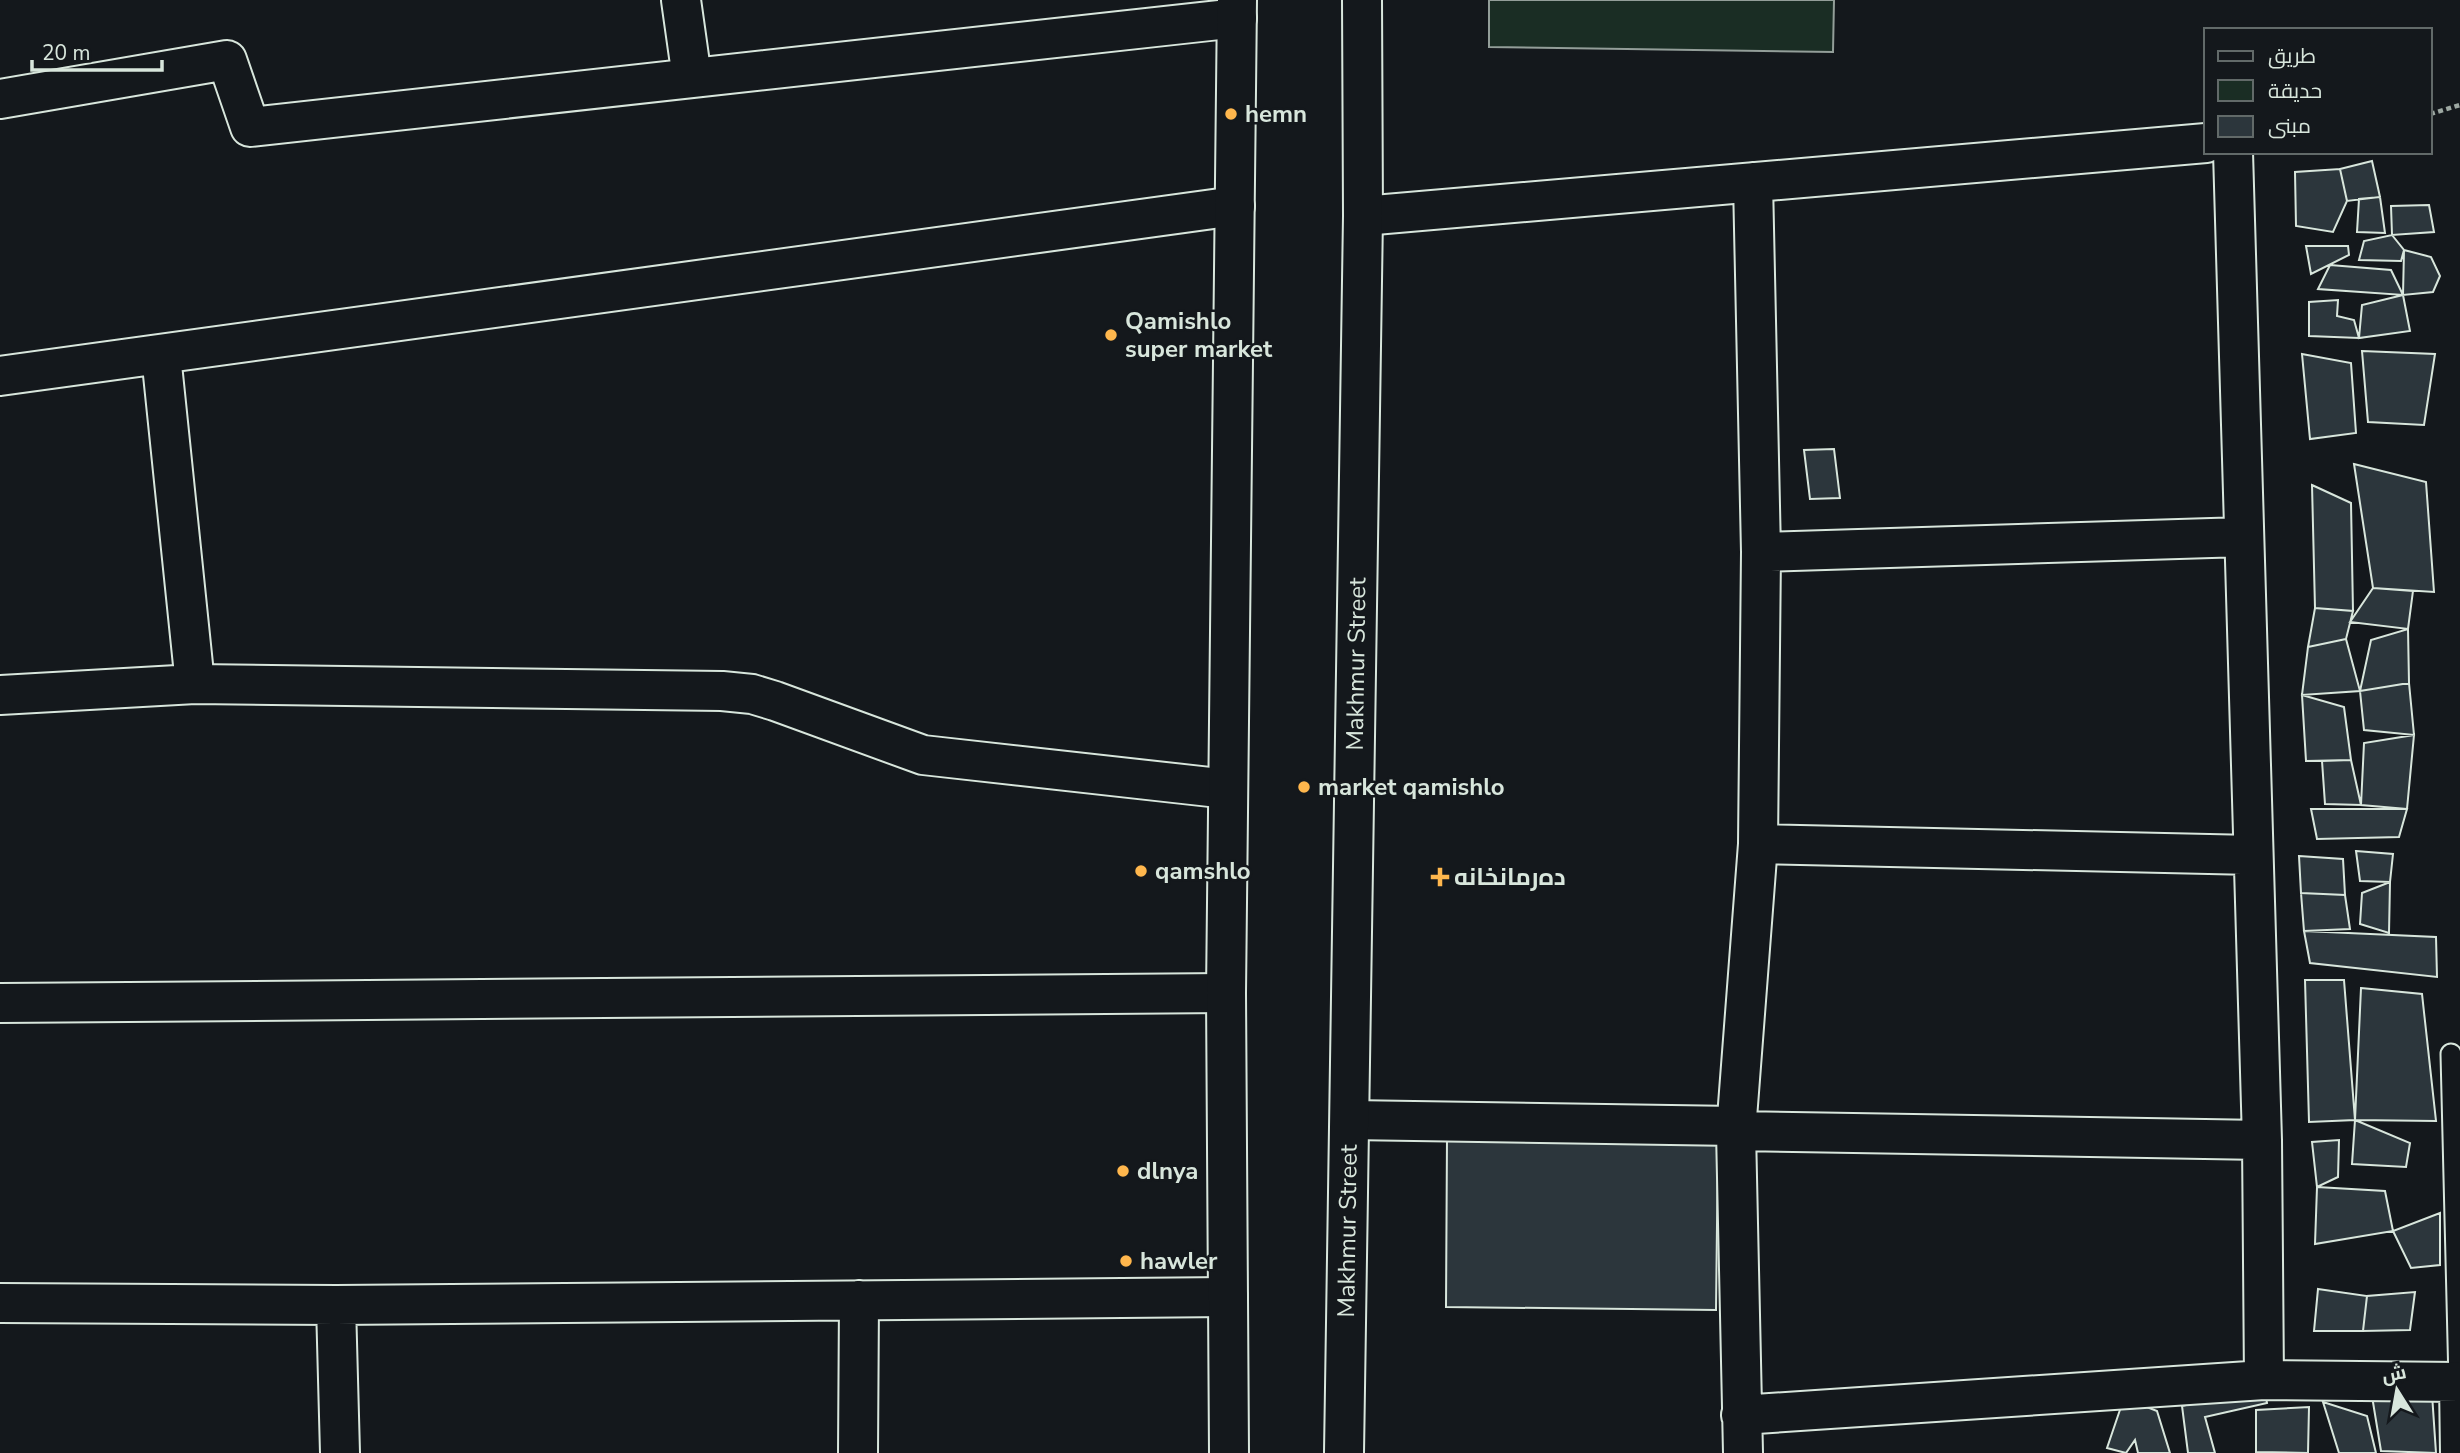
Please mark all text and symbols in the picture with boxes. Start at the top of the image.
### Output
scale bar [32,28,161,72]
legend [2204,28,2432,154]
text: 20 m [42,39,91,67]
text: طريق [2268,42,2316,70]
text: حديقة [2268,77,2322,105]
place label: hemn [1245,98,1307,130]
marker: hemn [1223,106,1239,122]
text: مبنى [2268,112,2311,140]
place label: Qamishlo super market [1125,305,1273,365]
marker: Qamishlo super market [1103,327,1119,343]
street label: Makhmur Street [1339,577,1373,751]
place label: market qamishlo [1318,771,1505,803]
marker: market qamishlo [1296,779,1312,795]
place label: qamshlo [1155,855,1251,887]
place label: ده‌رمانخانه‌ [1454,861,1566,893]
marker: qamshlo [1133,863,1149,879]
marker: ده‌رمانخانه‌ [1432,869,1448,885]
street label: Makhmur Street [1330,1144,1365,1318]
place label: dlnya [1137,1155,1199,1187]
marker: dlnya [1115,1163,1131,1179]
place label: hawler [1140,1245,1218,1277]
marker: hawler [1118,1253,1134,1269]
north arrow [2362,1355,2432,1425]
text: ش [2379,1359,2408,1389]

